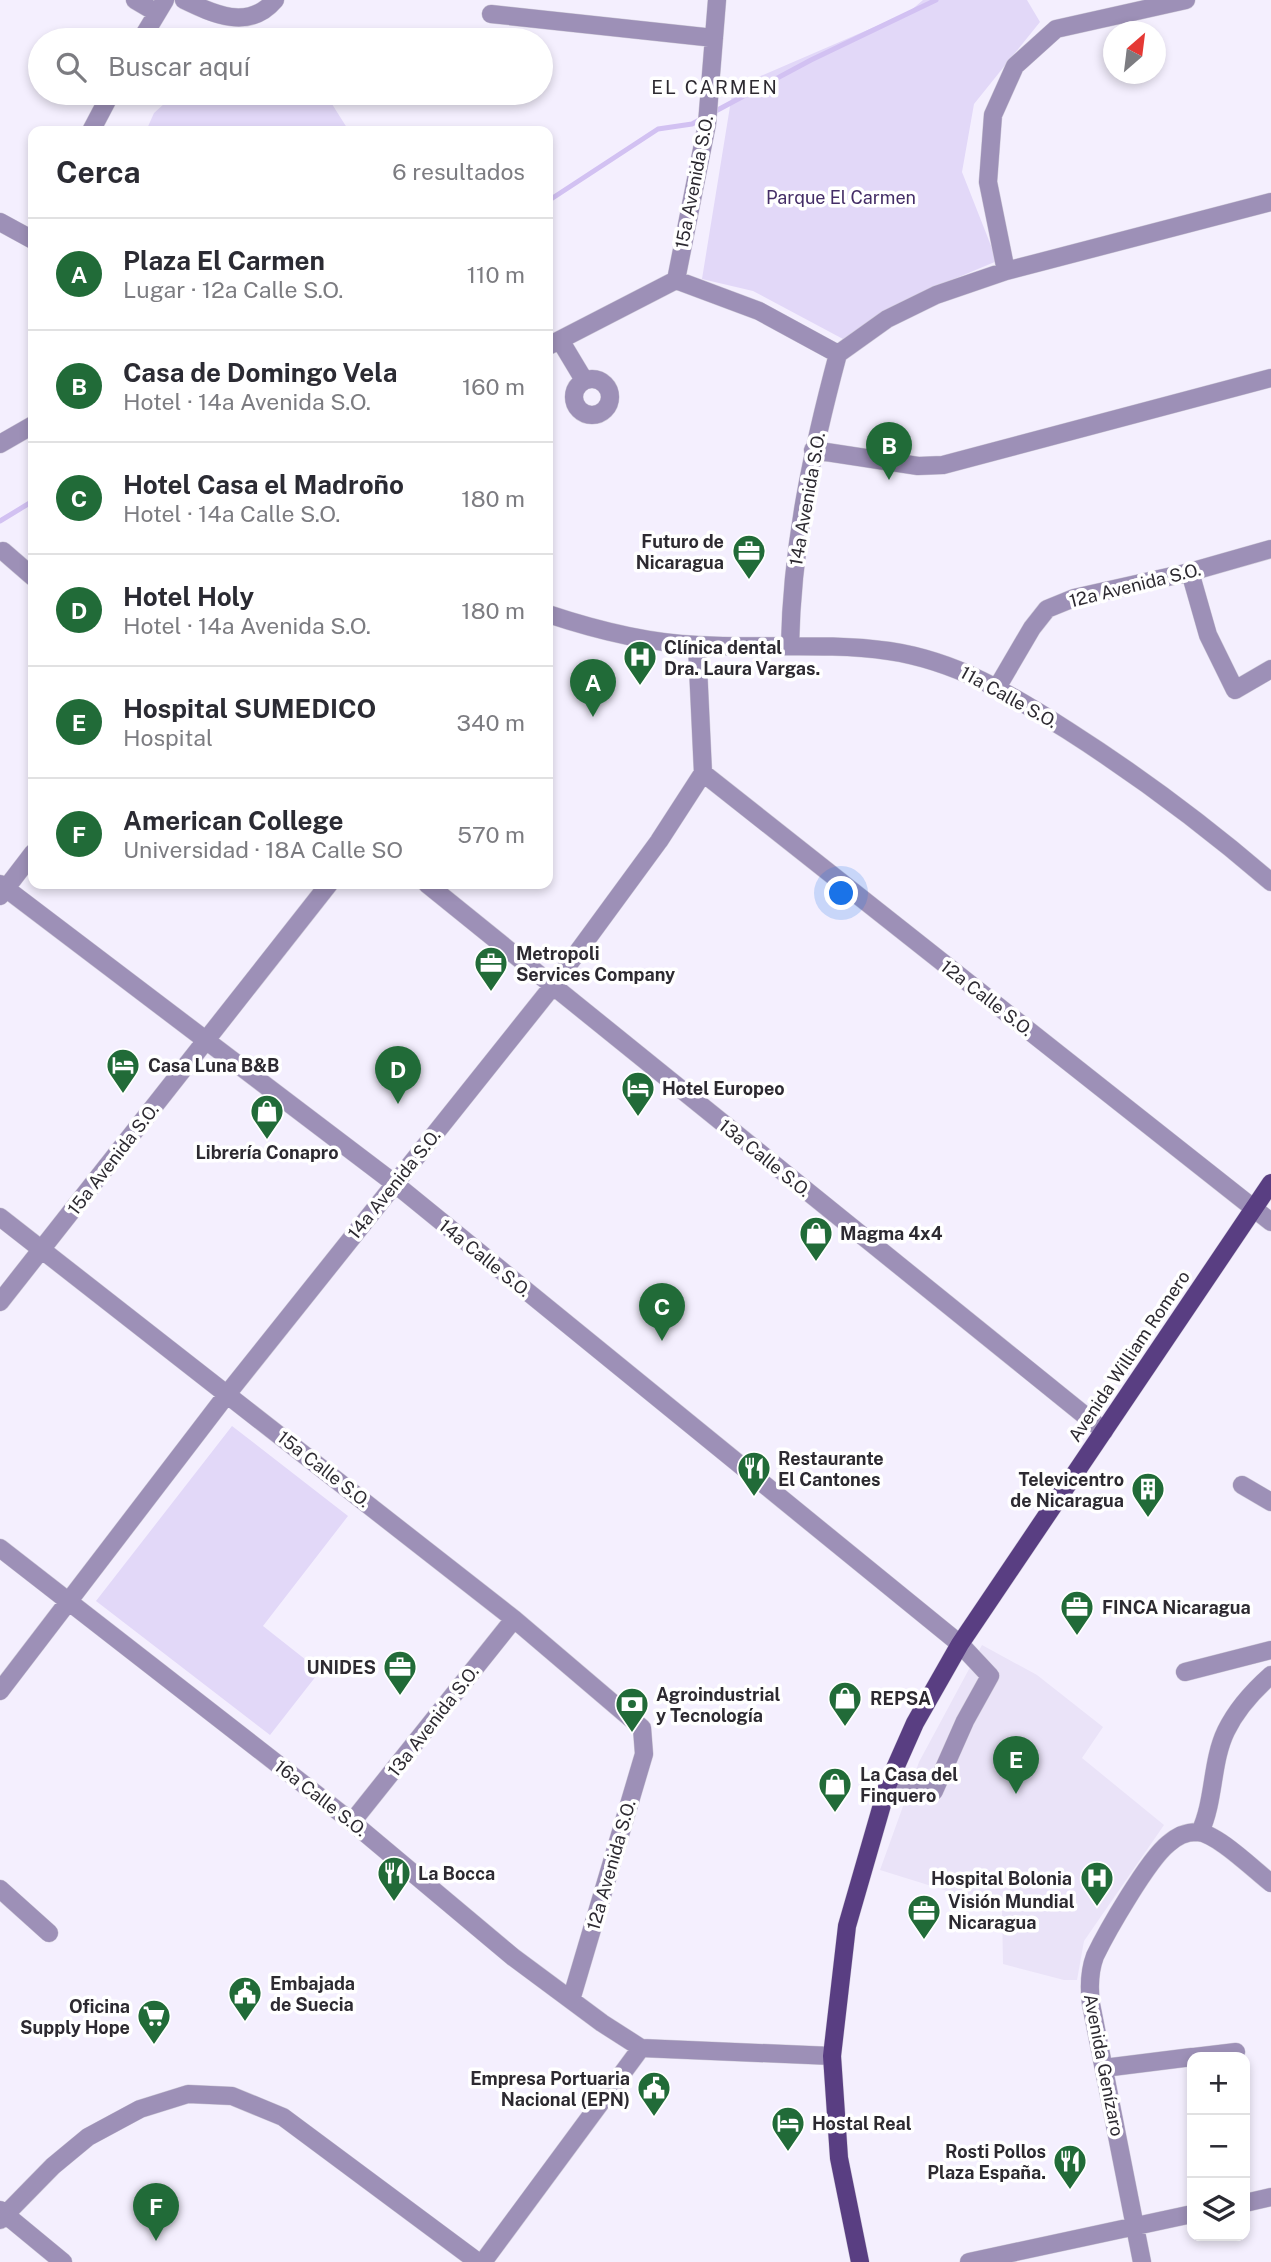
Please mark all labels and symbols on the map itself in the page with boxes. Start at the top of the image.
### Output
north arrow [1103,21,1166,84]
district label: EL CARMEN [651,76,779,98]
street label: 15a Avenida S.O. [671,113,717,251]
park label: Parque El Carmen [766,187,916,208]
pin: B [866,422,912,480]
street label: 14a Avenida S.O. [785,431,829,567]
place label: Futuro de Nicaragua [636,531,724,573]
office icon: Futuro de Nicaragua [730,532,768,581]
street label: 12a Avenida S.O. [1067,559,1203,611]
place label: Clínica dental Dra. Laura Vargas. [664,637,820,679]
hospital icon: Clínica dental Dra. Laura Vargas. [621,638,659,687]
pin: A [570,659,616,717]
street label: 11a Calle S.O. [957,662,1061,732]
your location [824,876,858,910]
place label: Metropoli Services Company [516,943,675,985]
office icon: Metropoli Services Company [472,944,510,993]
street label: 12a Calle S.O. [937,956,1037,1040]
hotel icon: Casa Luna B&B [104,1046,142,1095]
pin: D [375,1046,421,1104]
place label: Casa Luna B&B [148,1055,279,1076]
hotel icon: Hotel Europeo [619,1069,657,1118]
place label: Hotel Europeo [662,1078,785,1099]
shop icon: Librería Conapro [248,1092,286,1141]
street label: 15a Avenida S.O. [63,1099,163,1219]
street label: 13a Calle S.O. [715,1115,815,1201]
street label: 14a Avenida S.O. [343,1125,445,1243]
place label: Librería Conapro [195,1142,339,1163]
shop icon: Magma 4x4 [797,1214,835,1263]
street label: 14a Calle S.O. [435,1215,535,1301]
place label: Magma 4x4 [840,1223,943,1244]
street label: Avenida William Romero [1064,1266,1194,1446]
pin: C [639,1283,685,1341]
street label: 15a Calle S.O. [273,1426,375,1512]
place label: Restaurante El Cantones [778,1448,884,1490]
restaurant icon: Restaurante El Cantones [735,1449,773,1498]
place label: Televicentro de Nicaragua [1010,1469,1124,1511]
building icon: Televicentro de Nicaragua [1129,1470,1167,1519]
office icon: FINCA Nicaragua [1058,1588,1096,1637]
place label: FINCA Nicaragua [1102,1597,1251,1618]
office icon: UNIDES [381,1648,419,1697]
place label: UNIDES [306,1657,376,1678]
street label: 13a Avenida S.O. [383,1661,483,1781]
shop icon: REPSA [826,1679,864,1728]
place label: Agroindustrial y Tecnología [656,1684,780,1726]
bank icon: Agroindustrial y Tecnología [613,1685,651,1734]
place label: REPSA [870,1688,931,1709]
pin: E [993,1736,1039,1794]
street label: 16a Calle S.O. [271,1755,371,1841]
place label: La Casa del Finquero [860,1764,958,1806]
shop icon: La Casa del Finquero [816,1765,854,1814]
street label: 12a Avenida S.O. [582,1797,640,1933]
restaurant icon: La Bocca [375,1854,413,1903]
hospital icon: Hospital Bolonia [1078,1859,1116,1908]
place label: La Bocca [418,1863,495,1884]
place label: Hospital Bolonia [931,1868,1072,1889]
place label: Visión Mundial Nicaragua [948,1891,1075,1933]
office icon: Visión Mundial Nicaragua [905,1892,943,1941]
place label: Embajada de Suecia [270,1973,355,2015]
public building icon: Embajada de Suecia [226,1974,264,2023]
street label: Avenida Genízaro [1080,1992,1128,2138]
place label: Oficina Supply Hope [20,1996,130,2038]
supermarket icon: Oficina Supply Hope [135,1997,173,2046]
place label: Empresa Portuaria Nacional (EPN) [470,2068,630,2110]
public building icon: Empresa Portuaria Nacional (EPN) [635,2069,673,2118]
hotel icon: Hostal Real [769,2104,807,2153]
place label: Hostal Real [812,2113,912,2134]
place label: Rosti Pollos Plaza España. [927,2141,1046,2183]
restaurant icon: Rosti Pollos Plaza España. [1051,2142,1089,2191]
pin: F [133,2183,179,2241]

